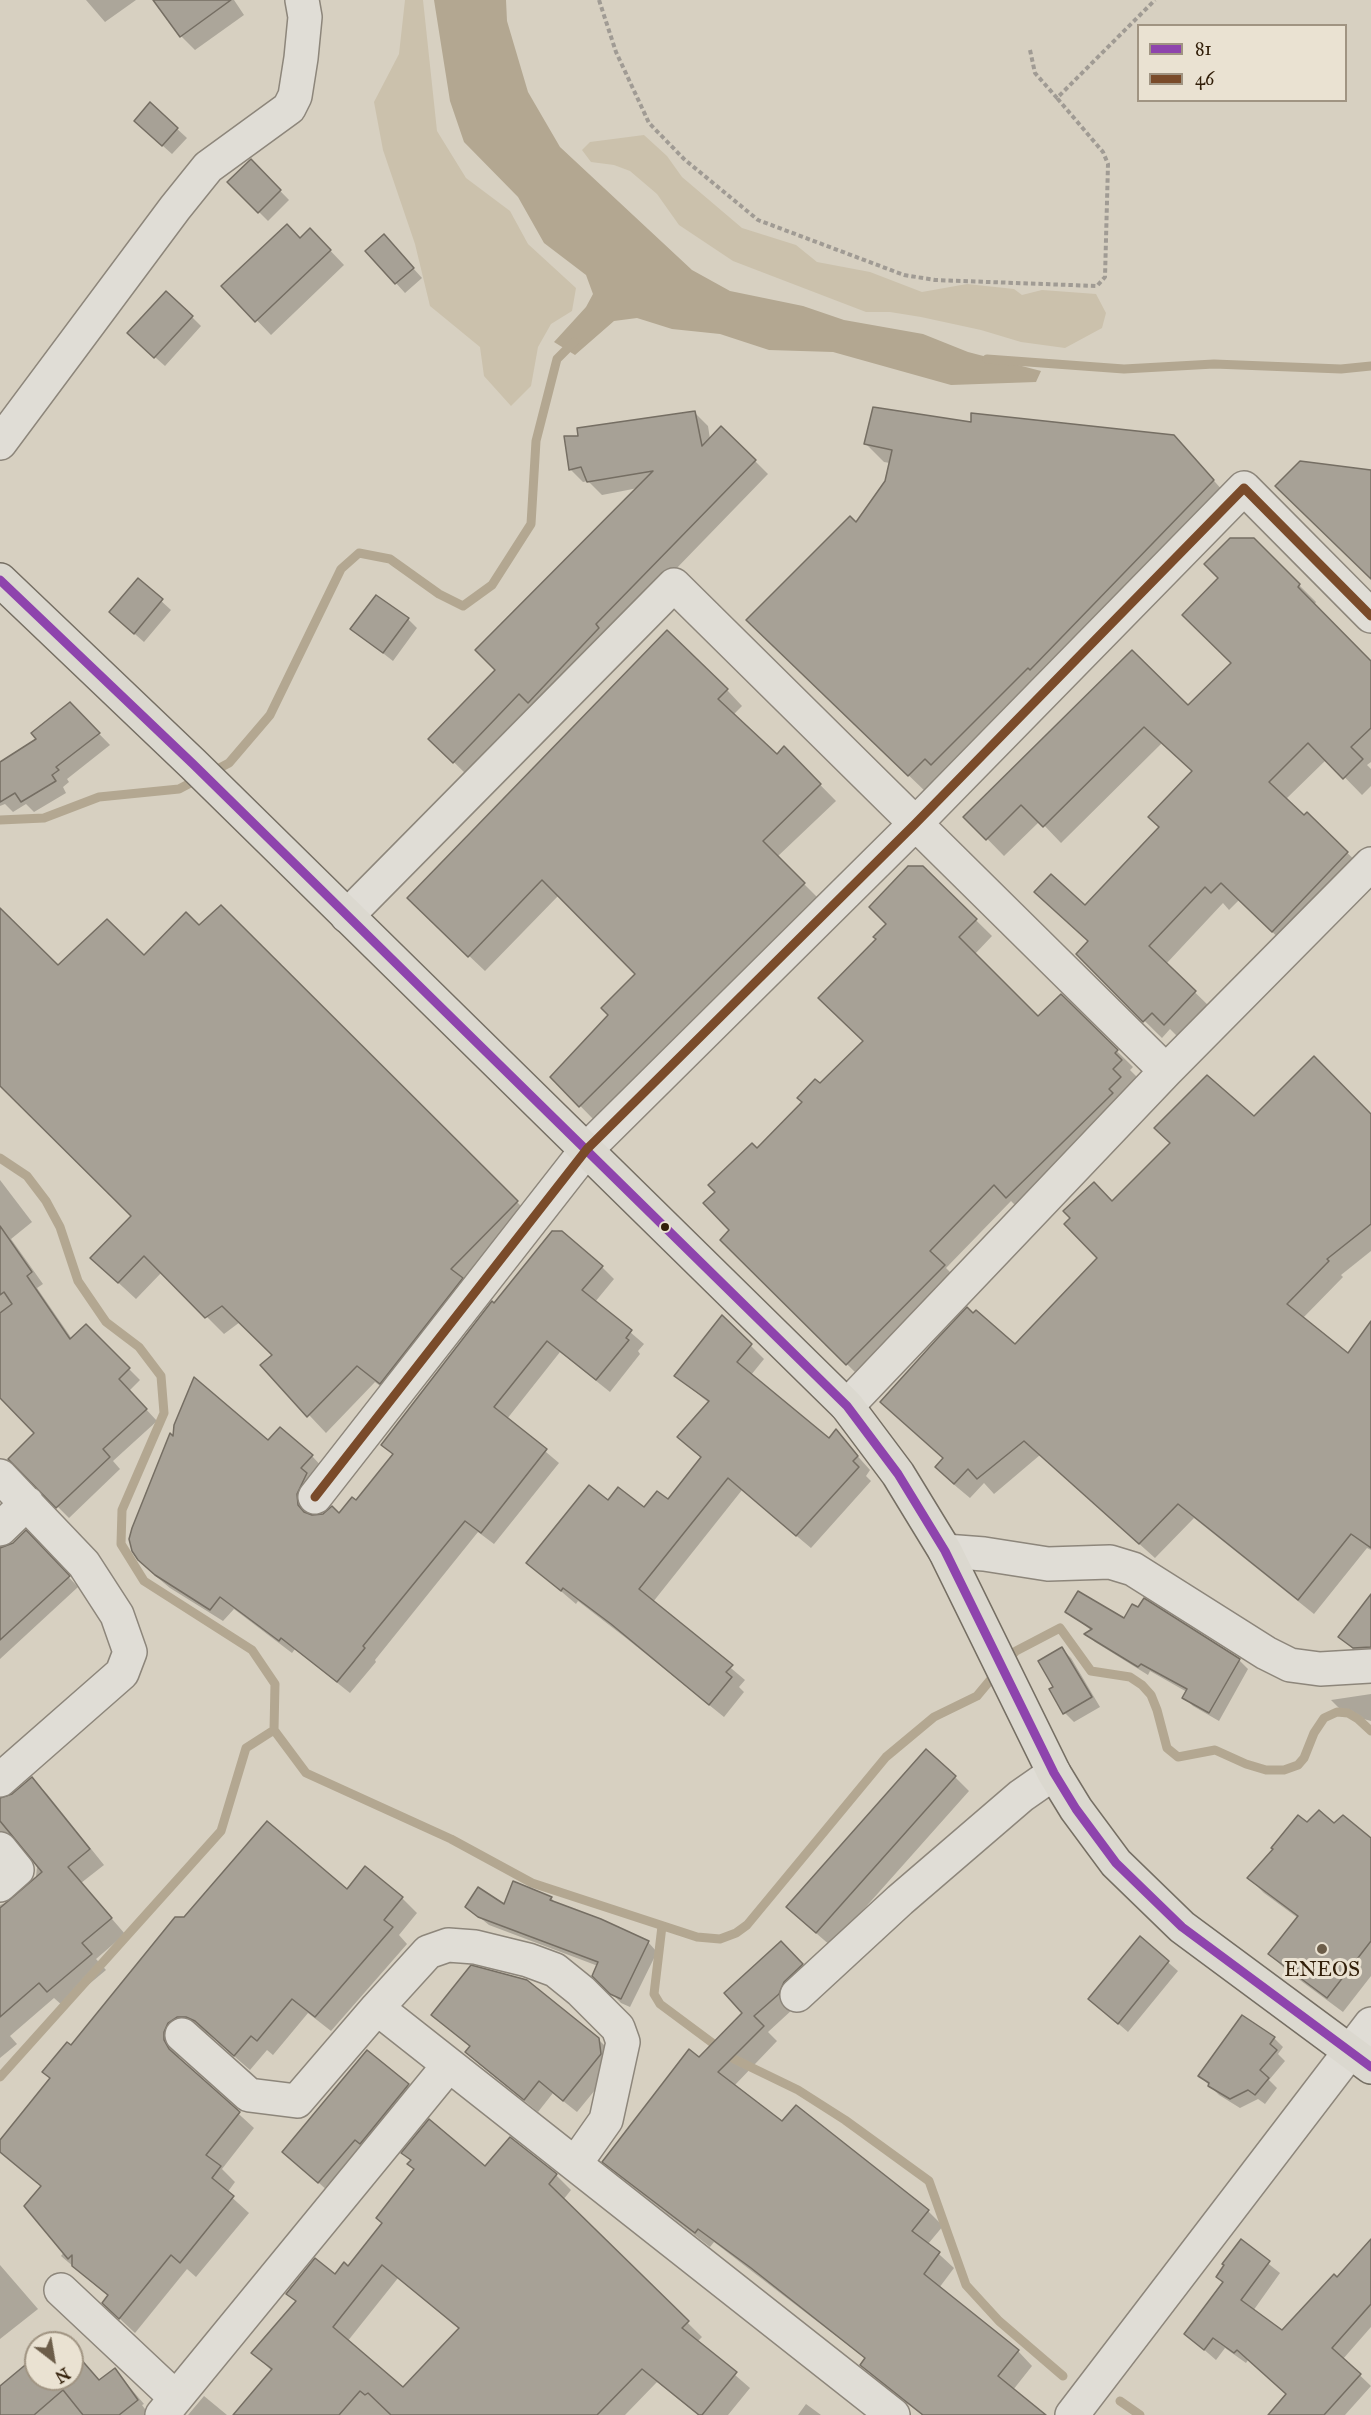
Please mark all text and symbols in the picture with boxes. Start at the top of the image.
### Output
legend [1137,24,1347,102]
text: 81 [1195,38,1212,60]
text: 46 [1195,68,1214,90]
unlabelled marker [659,1221,671,1233]
marker: ENEOS [1315,1942,1329,1956]
place label: ENEOS [1284,1958,1360,1984]
north arrow [24,2331,84,2391]
text: N [52,2363,73,2387]

